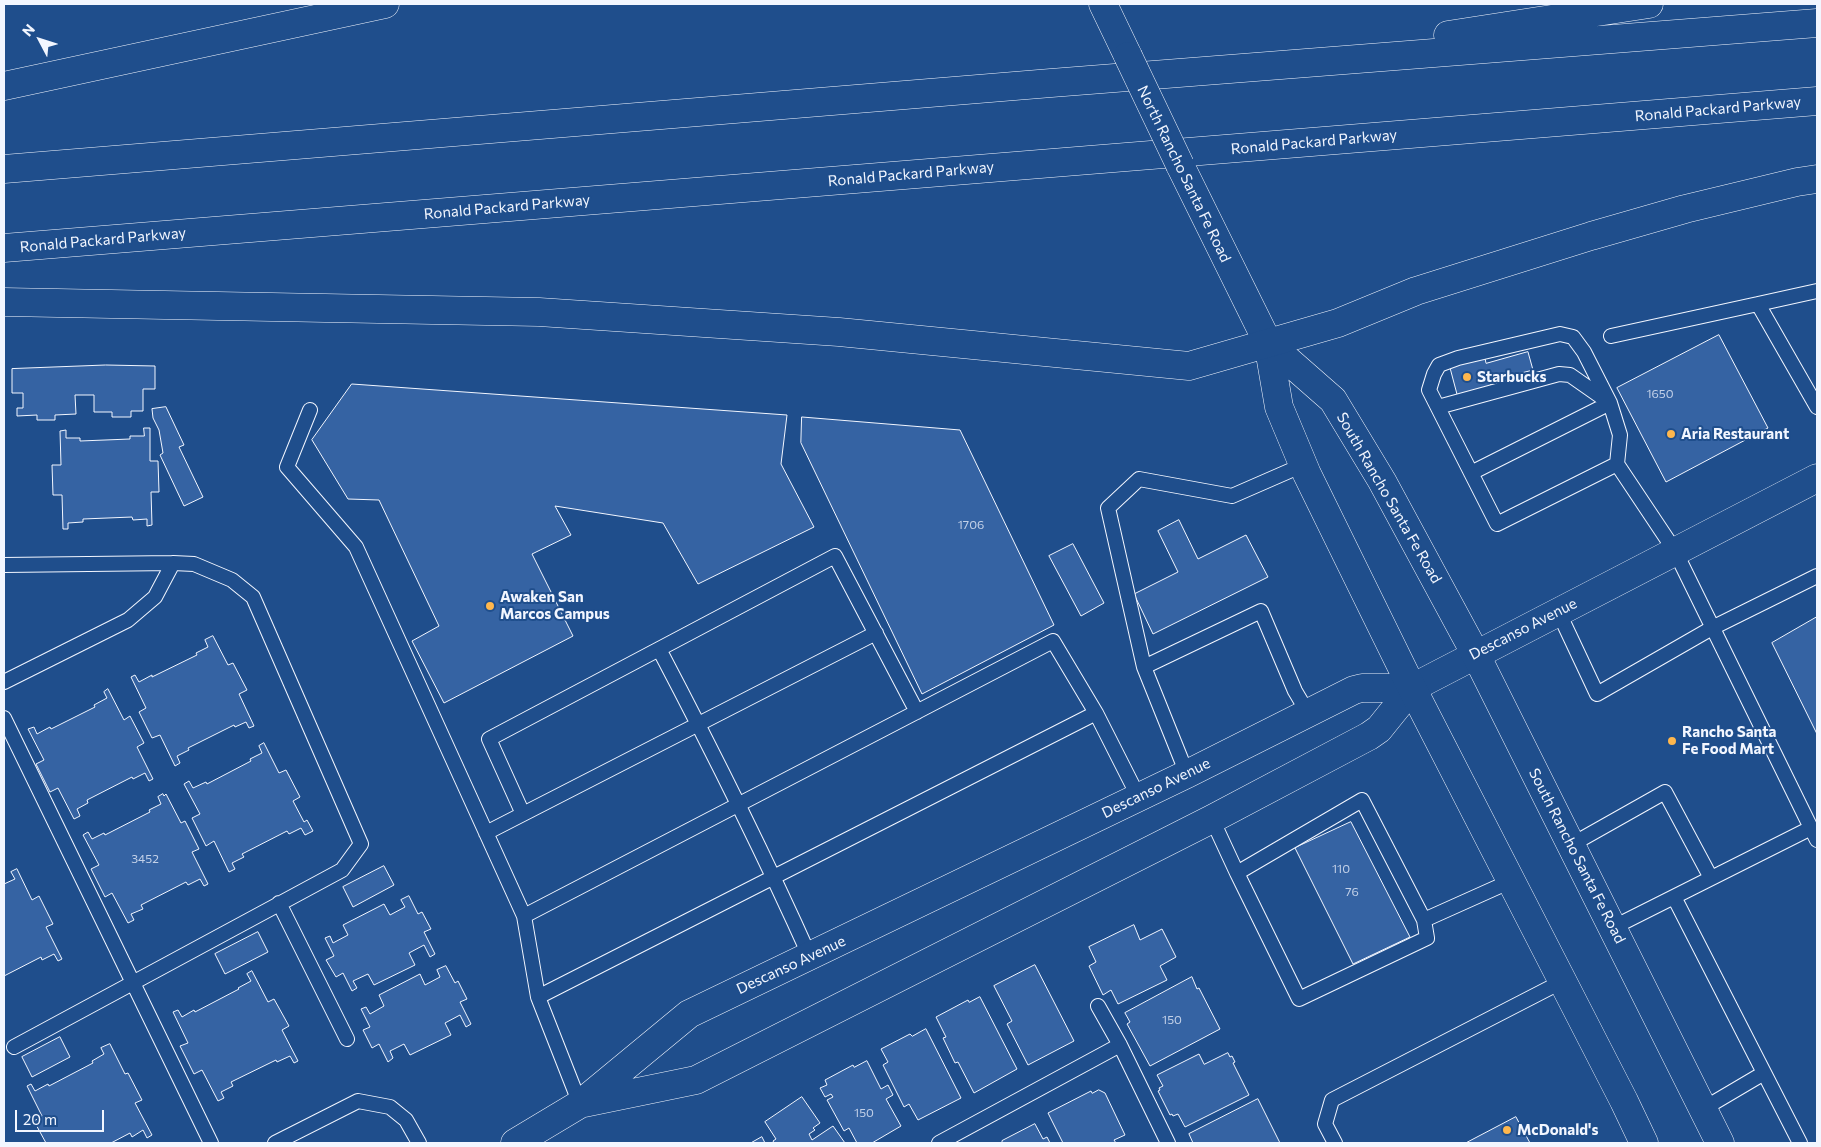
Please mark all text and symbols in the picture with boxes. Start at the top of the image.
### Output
north arrow [15,15,65,65]
text: N [18,21,38,40]
street label: North Rancho Santa Fe Road [1133,83,1235,265]
street label: Ronald Packard Parkway [1634,93,1802,125]
street label: Ronald Packard Parkway [1230,126,1398,158]
street label: Ronald Packard Parkway [827,158,995,190]
street label: Ronald Packard Parkway [423,191,591,223]
street label: Ronald Packard Parkway [19,224,187,256]
place label: Starbucks [1477,368,1547,386]
marker: Starbucks [1461,371,1473,383]
house number: 1650 [1646,387,1674,401]
street label: South Rancho Santa Fe Road [1333,409,1445,587]
place label: Aria Restaurant [1681,425,1789,443]
marker: Aria Restaurant [1665,428,1677,440]
house number: 1706 [958,518,984,532]
place label: Awaken San Marcos Campus [500,588,610,623]
street label: Descanso Avenue [1466,594,1580,664]
marker: Awaken San Marcos Campus [484,600,496,612]
place label: Rancho Santa Fe Food Mart [1682,723,1776,758]
marker: Rancho Santa Fe Food Mart [1666,735,1678,747]
street label: Descanso Avenue [1099,754,1213,822]
street label: South Rancho Santa Fe Road [1525,765,1629,947]
house number: 3452 [131,852,159,866]
house number: 110 [1332,862,1350,876]
house number: 76 [1345,885,1359,899]
street label: Descanso Avenue [734,932,848,998]
house number: 150 [1162,1013,1182,1027]
scale bar [18,1100,106,1132]
house number: 150 [854,1106,874,1120]
text: 20 m [23,1110,57,1128]
place label: McDonald's [1517,1121,1598,1139]
marker: McDonald's [1501,1124,1513,1136]

